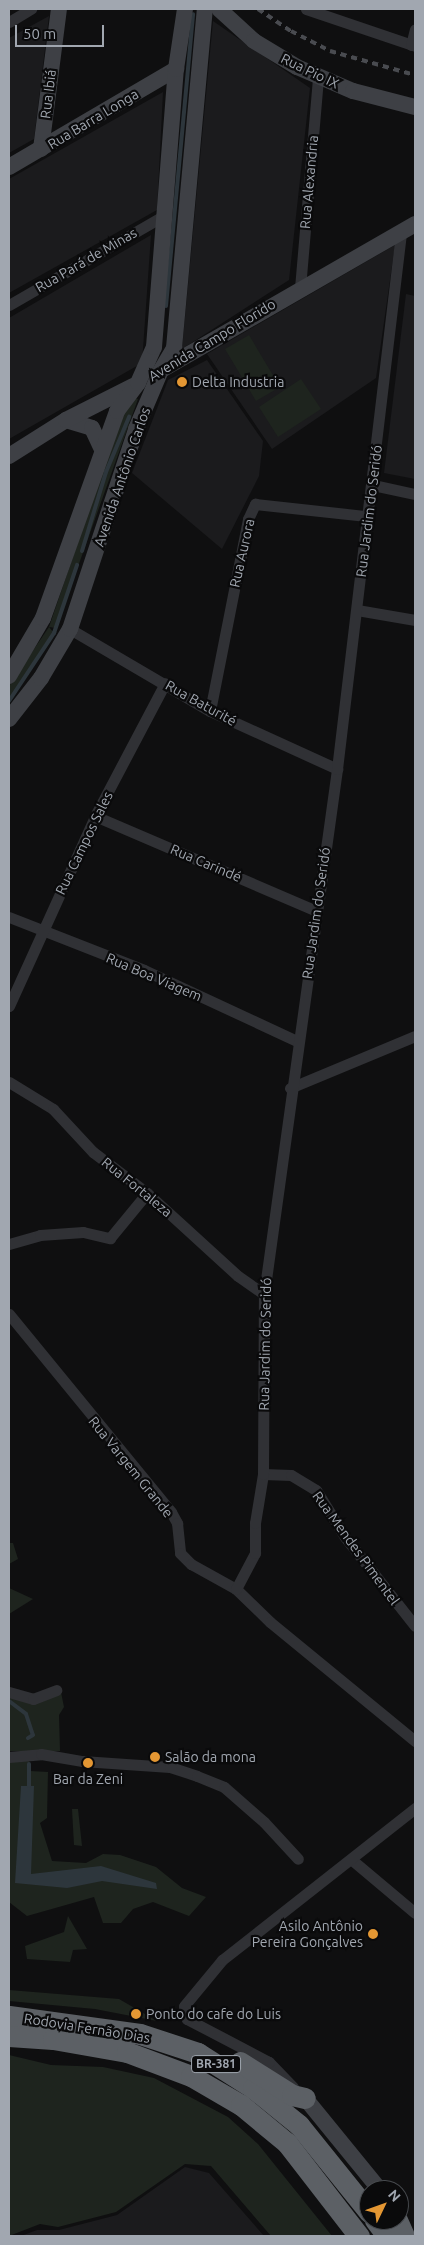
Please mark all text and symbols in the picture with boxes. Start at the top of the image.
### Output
scale bar [18,15,106,47]
text: 50 m [23,25,56,42]
street label: Rua Pio IX [278,50,342,92]
street label: Rua Ibiá [37,68,59,120]
street label: Rua Barra Longa [45,85,141,153]
street label: Rua Alexandria [297,134,321,230]
street label: Rua Pará de Minas [32,224,140,296]
street label: Avenida Campo Florido [145,295,279,385]
place label: Delta Industria [192,374,284,390]
marker: Delta Industria [176,376,188,388]
street label: Avenida Antônio Carlos [90,405,154,549]
street label: Rua Jardim do Seridó [353,444,385,578]
street label: Rua Aurora [226,517,258,589]
street label: Rua Baturité [163,677,239,729]
street label: Rua Campos Sales [52,789,116,897]
street label: Rua Carindé [168,841,244,885]
street label: Rua Jardim do Seridó [298,846,334,980]
street label: Rua Boa Viagem [104,949,204,1005]
street label: Rua Fortaleza [98,1154,176,1220]
street label: Rua Jardim do Seridó [255,1277,275,1411]
street label: Rua Vargem Grande [85,1413,177,1521]
street label: Rua Mendes Pimentel [309,1488,403,1608]
place label: Salão da mona [165,1749,256,1765]
marker: Salão da mona [149,1751,161,1763]
marker: Bar da Zeni [82,1757,94,1769]
place label: Bar da Zeni [53,1771,123,1787]
place label: Asilo Antônio Pereira Gonçalves [252,1918,363,1950]
marker: Asilo Antônio Pereira Gonçalves [367,1928,379,1940]
place label: Ponto do cafe do Luis [146,2006,281,2022]
marker: Ponto do cafe do Luis [130,2008,142,2020]
street label: Rodovia Fernão Dias [23,2010,151,2046]
road number: BR-381 [191,2054,241,2074]
north arrow [359,2180,409,2230]
text: N [385,2186,404,2205]

